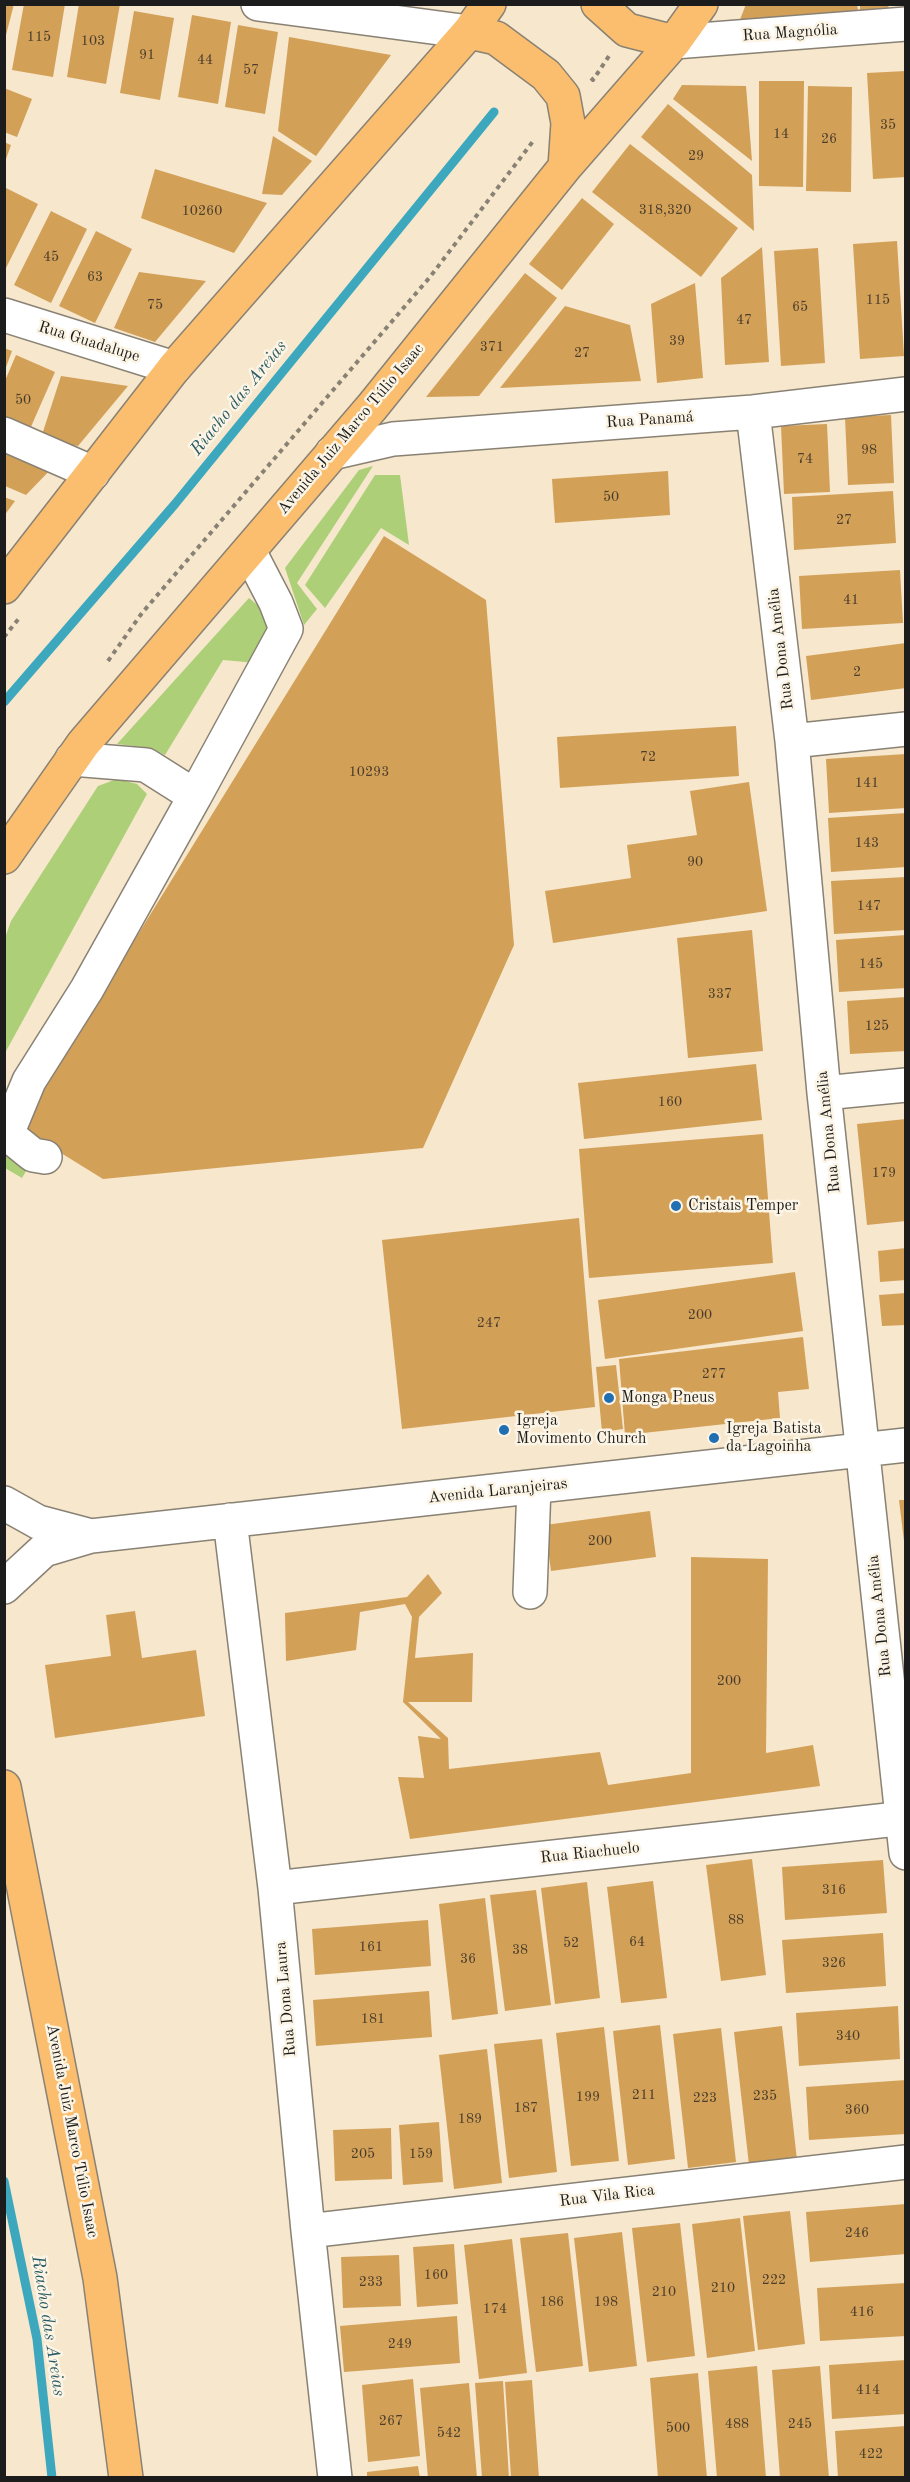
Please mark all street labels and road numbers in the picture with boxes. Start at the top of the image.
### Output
street label: Rua Magnólia [742,20,838,46]
street label: Rua Guadalupe [36,317,142,367]
street label: Avenida Juiz Marco Túlio Isaac [274,340,428,518]
street label: Rua Panamá [606,407,694,433]
street label: Rua Dona Amélia [764,587,798,711]
street label: Rua Dona Amélia [813,1070,845,1194]
street label: Avenida Laranjeiras [427,1474,569,1508]
street label: Rua Dona Amélia [864,1554,896,1678]
street label: Rua Riachuelo [539,1838,641,1868]
street label: Rua Dona Laura [271,1941,301,2057]
street label: Avenida Juiz Marco Túlio Isaac [42,2023,102,2239]
street label: Rua Vila Rica [558,2181,656,2211]

